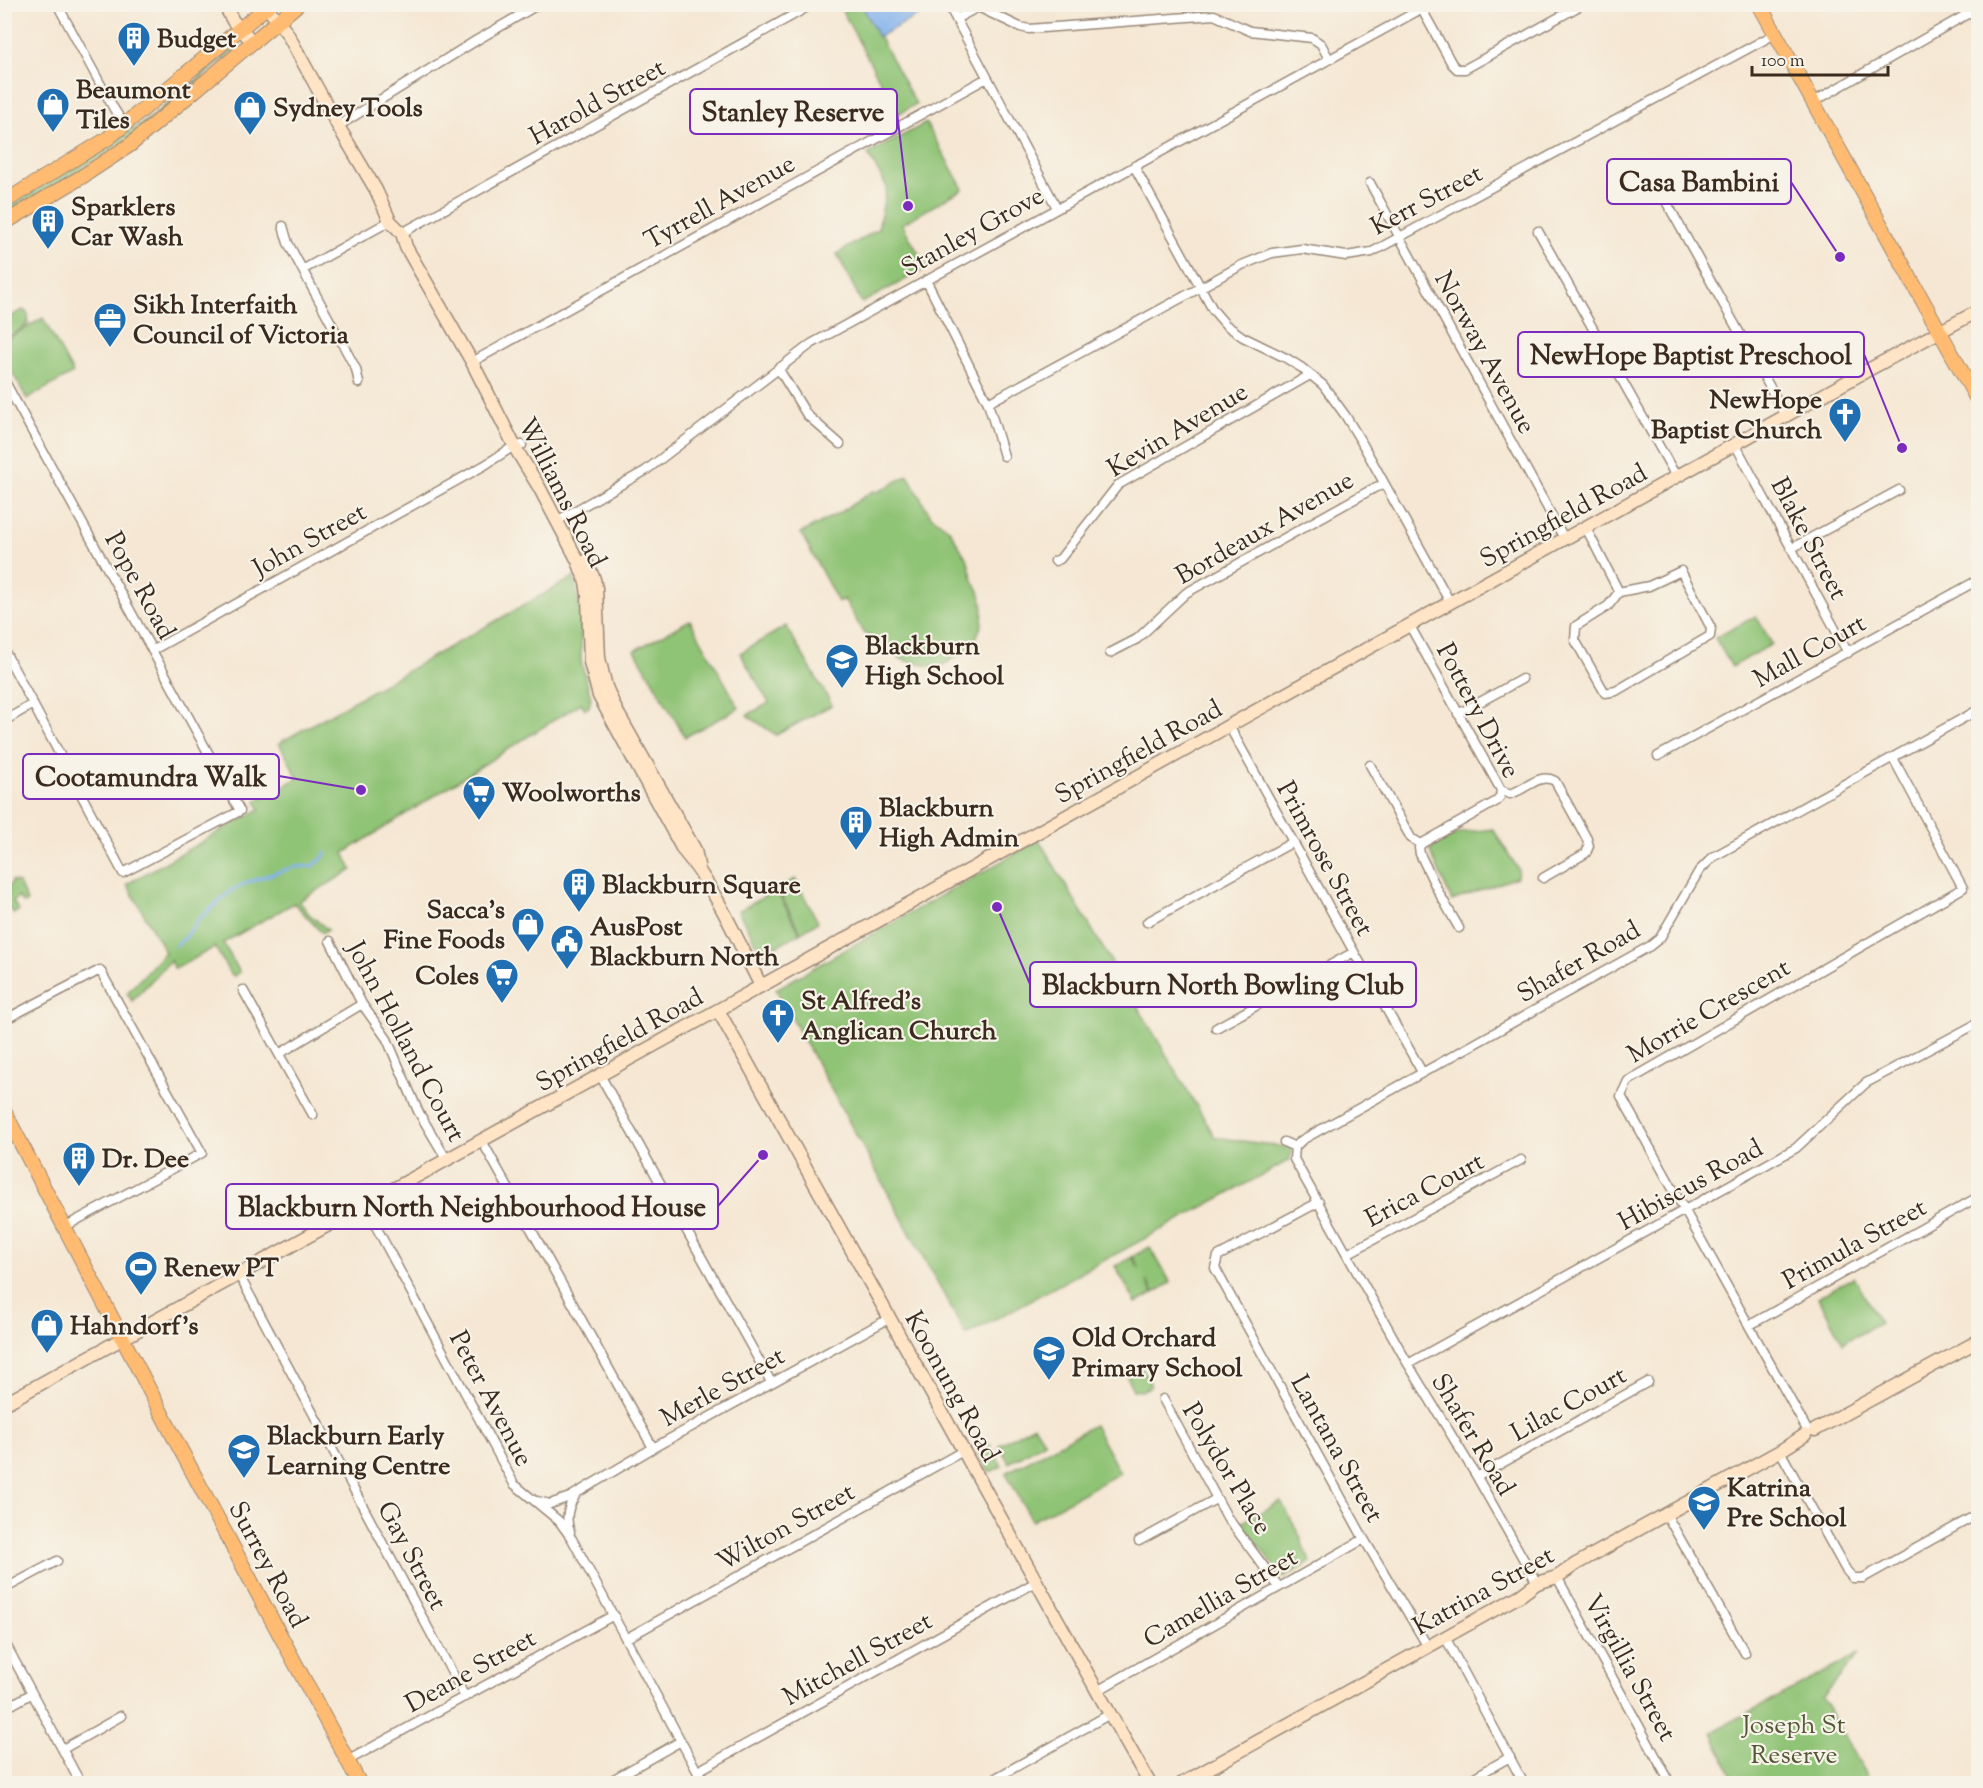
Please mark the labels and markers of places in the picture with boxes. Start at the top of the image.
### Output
building icon: Budget [116,20,152,67]
place label: Budget [157,22,236,59]
place label: Beaumont Tiles [76,73,191,140]
shop icon: Beaumont Tiles [35,86,71,133]
shop icon: Sydney Tools [232,89,268,136]
callout: Stanley Reserve [690,89,897,134]
place label: Sydney Tools [273,91,423,128]
callout: Casa Bambini [1607,159,1791,204]
place label: Sparklers Car Wash [71,190,184,257]
building icon: Sparklers Car Wash [30,203,66,250]
place label: Sikh Interfaith Council of Victoria [133,288,349,355]
office icon: Sikh Interfaith Council of Victoria [92,301,128,348]
callout: NewHope Baptist Preschool [1518,332,1864,377]
place label: NewHope Baptist Church [1651,383,1823,450]
church icon: NewHope Baptist Church [1827,396,1863,443]
place label: Blackburn High School [865,629,1005,696]
school or university icon: Blackburn High School [824,642,860,689]
callout: Cootamundra Walk [23,754,279,799]
supermarket icon: Woolworths [461,774,497,821]
place label: Woolworths [502,776,641,813]
place label: Blackburn High Admin [879,791,1020,858]
building icon: Blackburn High Admin [838,804,874,851]
building icon: Blackburn Square [561,866,597,913]
place label: Blackburn Square [602,868,801,905]
place label: Sacca's Fine Foods [383,893,505,960]
shop icon: Sacca's Fine Foods [510,906,546,953]
place label: AusPost Blackburn North [590,910,780,977]
public building icon: AusPost Blackburn North [549,923,585,970]
supermarket icon: Coles [484,957,520,1004]
place label: Coles [415,959,479,996]
callout: Blackburn North Bowling Club [1030,962,1416,1007]
place label: St Alfred's Anglican Church [801,984,997,1051]
church icon: St Alfred's Anglican Church [760,997,796,1044]
building icon: Dr. Dee [61,1140,97,1187]
place label: Dr. Dee [102,1142,189,1179]
callout: Blackburn North Neighbourhood House [226,1184,718,1229]
sports icon: Renew PT [123,1249,159,1296]
place label: Renew PT [164,1251,280,1288]
shop icon: Hahndorf's [29,1307,65,1354]
place label: Hahndorf's [70,1309,199,1346]
place label: Old Orchard Primary School [1072,1321,1243,1388]
school or university icon: Old Orchard Primary School [1031,1334,1067,1381]
place label: Blackburn Early Learning Centre [267,1419,450,1486]
school or university icon: Blackburn Early Learning Centre [226,1432,262,1479]
place label: Katrina Pre School [1727,1471,1847,1538]
school or university icon: Katrina Pre School [1686,1484,1722,1531]

